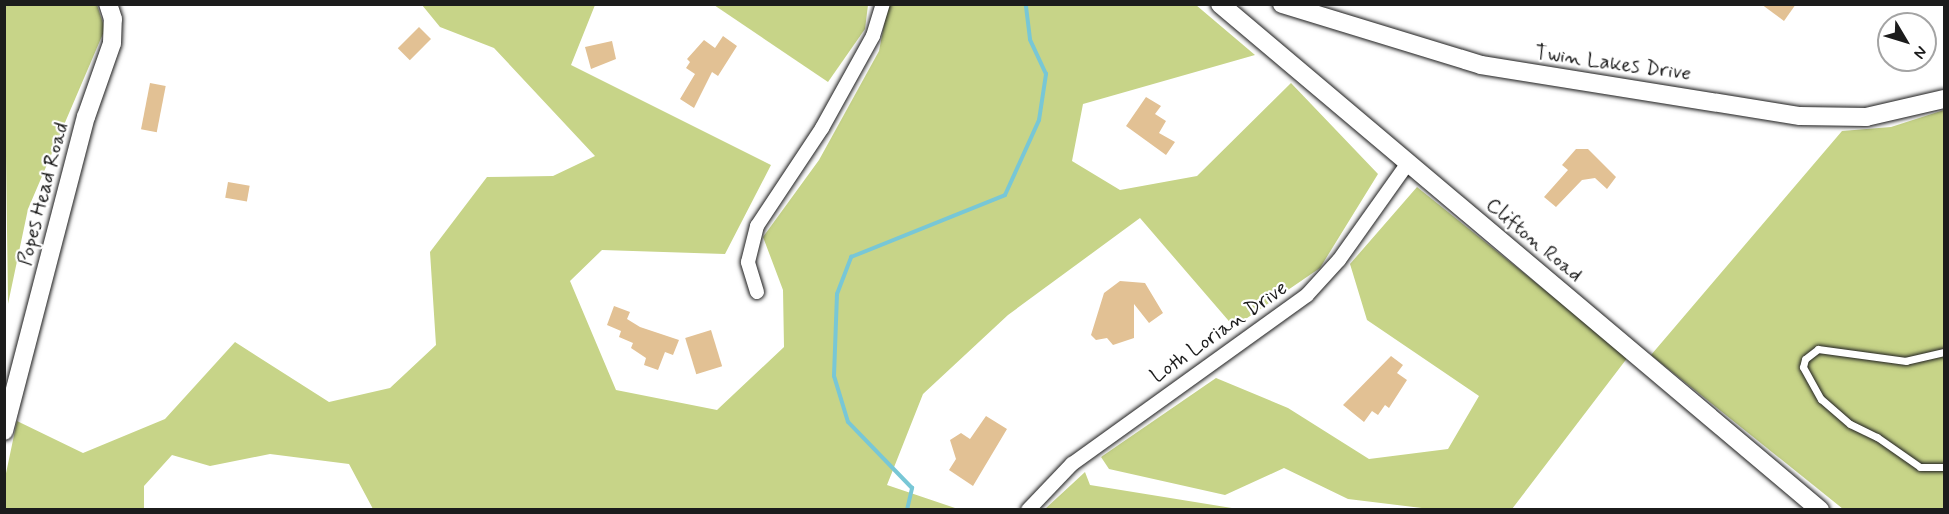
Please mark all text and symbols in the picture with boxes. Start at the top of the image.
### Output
north arrow [1877,12,1937,72]
street label: Twin Lakes Drive [1533,40,1693,86]
text: N [1908,41,1932,63]
street label: Popes Head Road [12,121,74,267]
street label: Clifton Road [1481,193,1587,287]
street label: Loth Lorian Drive [1146,275,1292,389]

